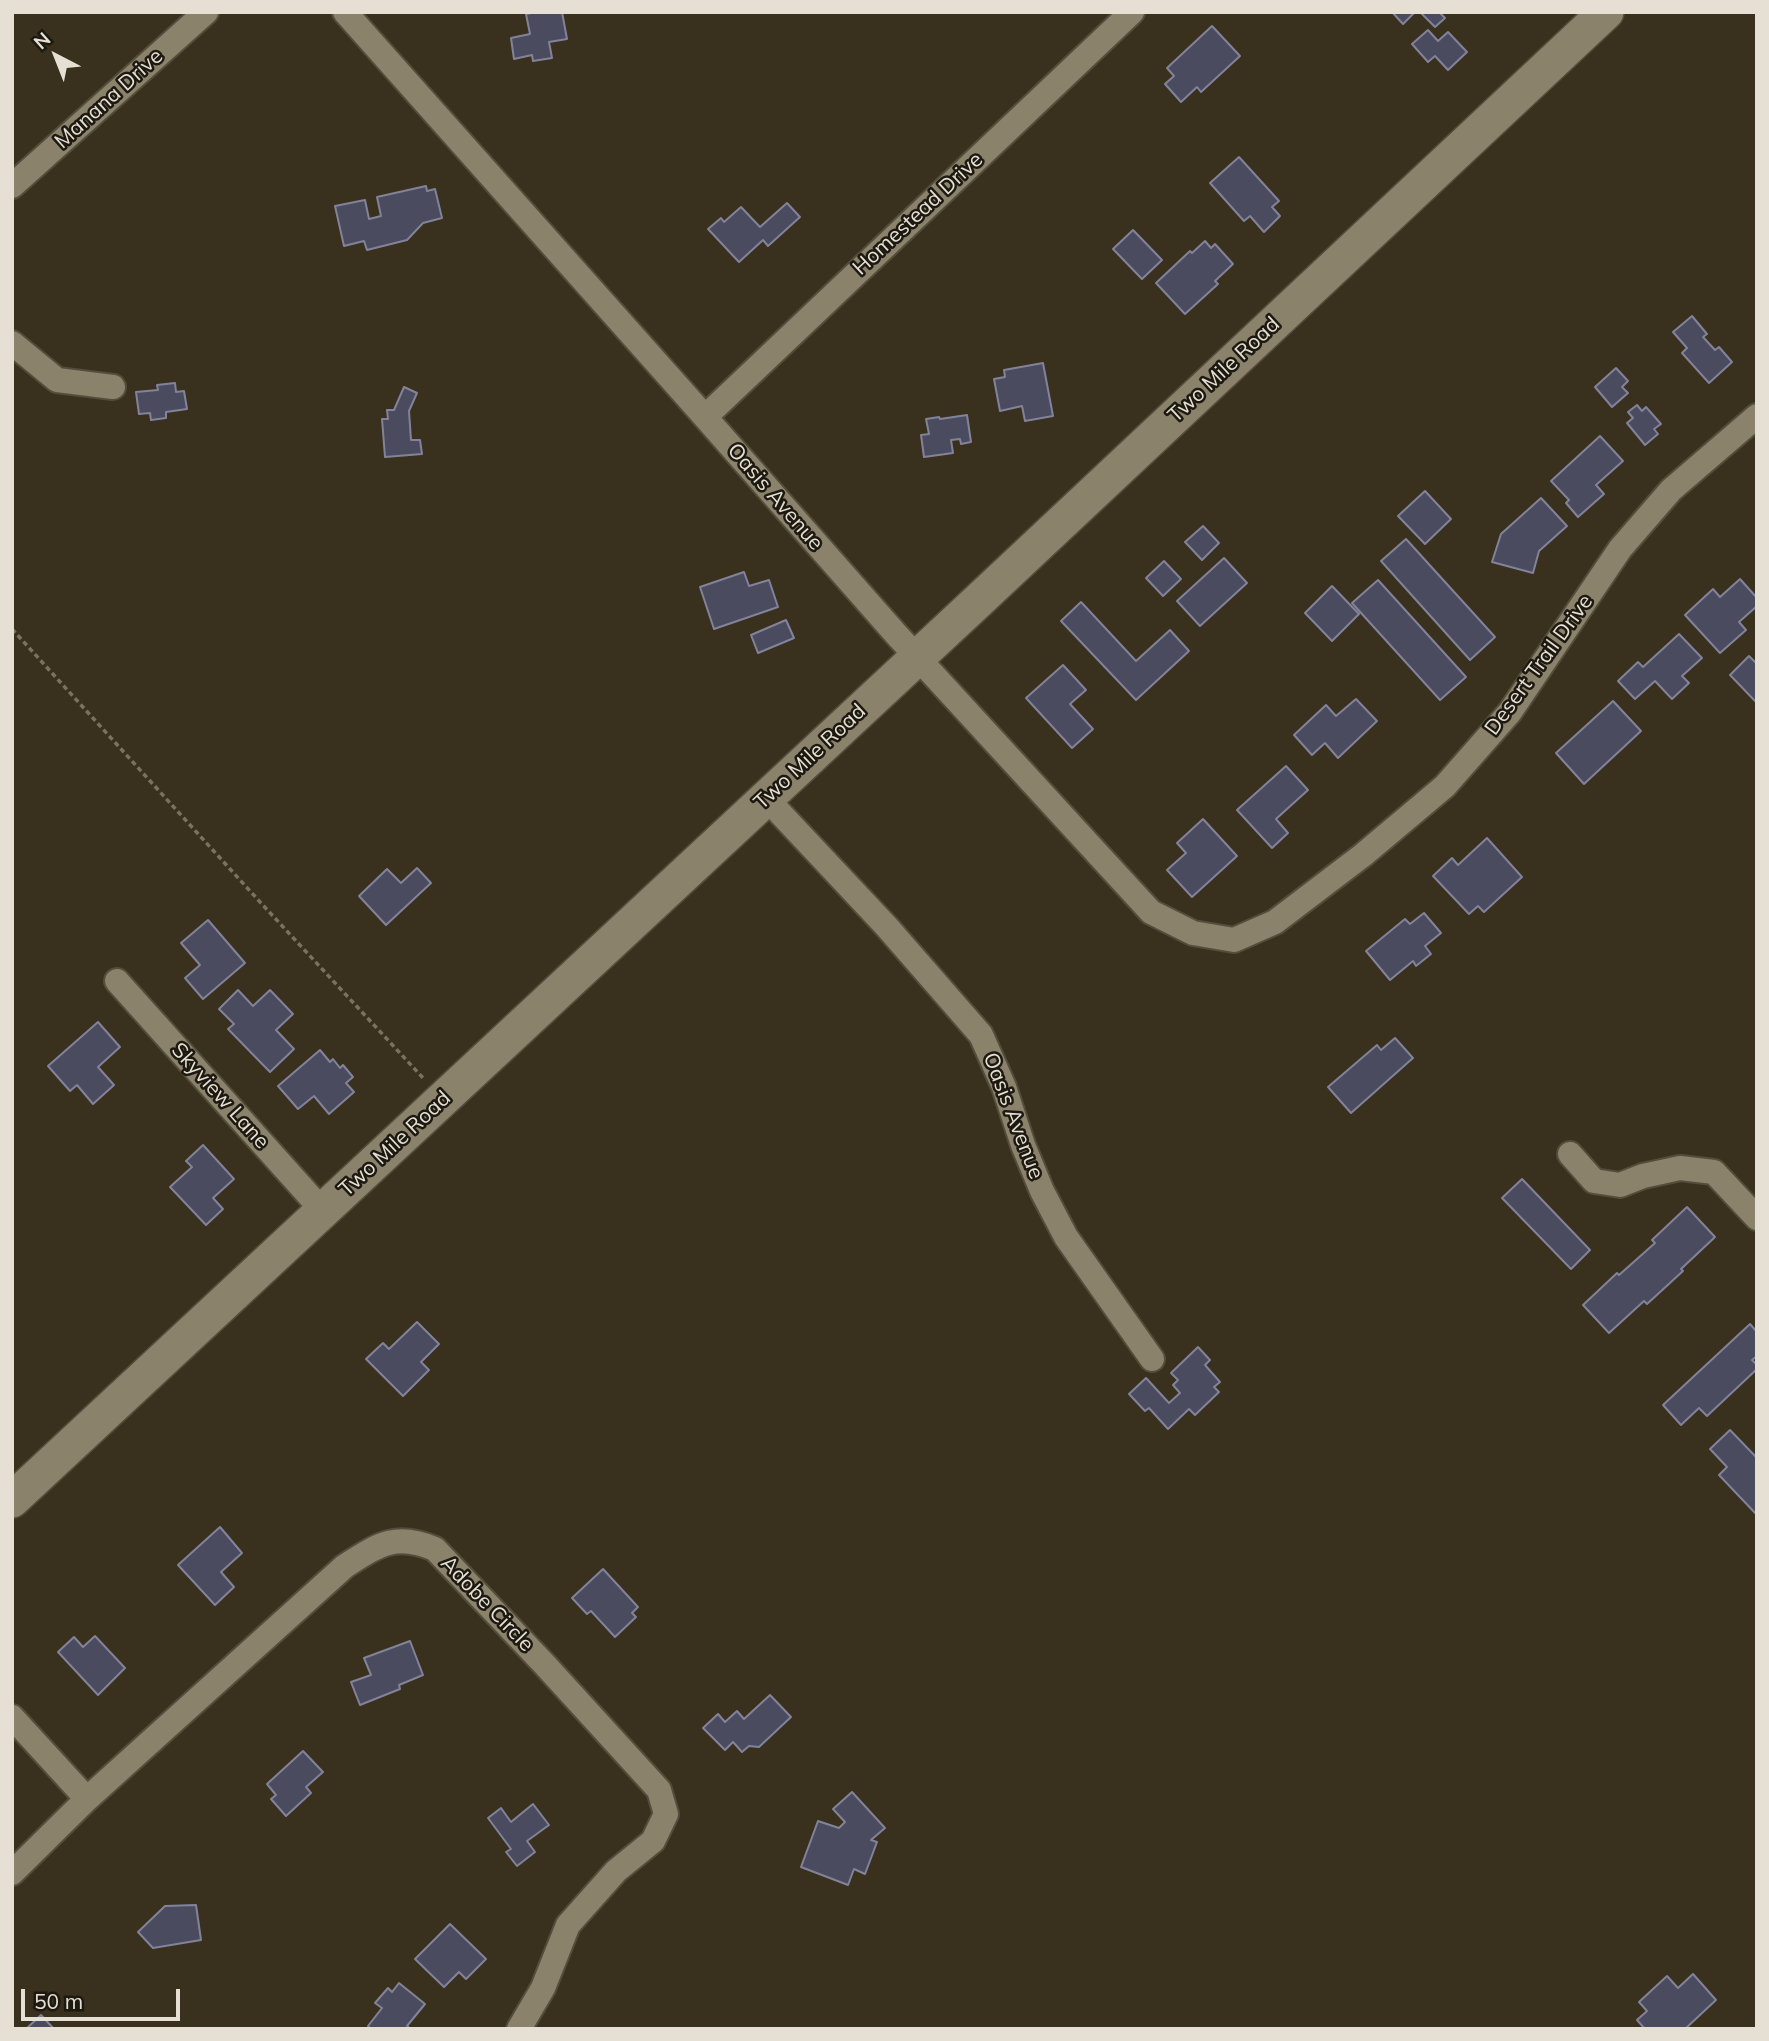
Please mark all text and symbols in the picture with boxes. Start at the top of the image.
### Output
north arrow [21,21,91,91]
text: N [29,27,55,54]
street label: Manana Drive [50,44,168,154]
street label: Homestead Drive [848,147,988,281]
street label: Two Mile Road [1163,312,1285,428]
street label: Oasis Avenue [722,438,828,556]
street label: Desert Trail Drive [1480,590,1598,740]
street label: Two Mile Road [749,699,871,815]
street label: Skyview Lane [166,1038,274,1154]
street label: Oasis Avenue [977,1049,1049,1183]
street label: Two Mile Road [334,1086,456,1202]
street label: Adobe Circle [435,1551,539,1657]
scale bar [24,1974,184,2018]
text: 50 m [34,1988,83,2014]

